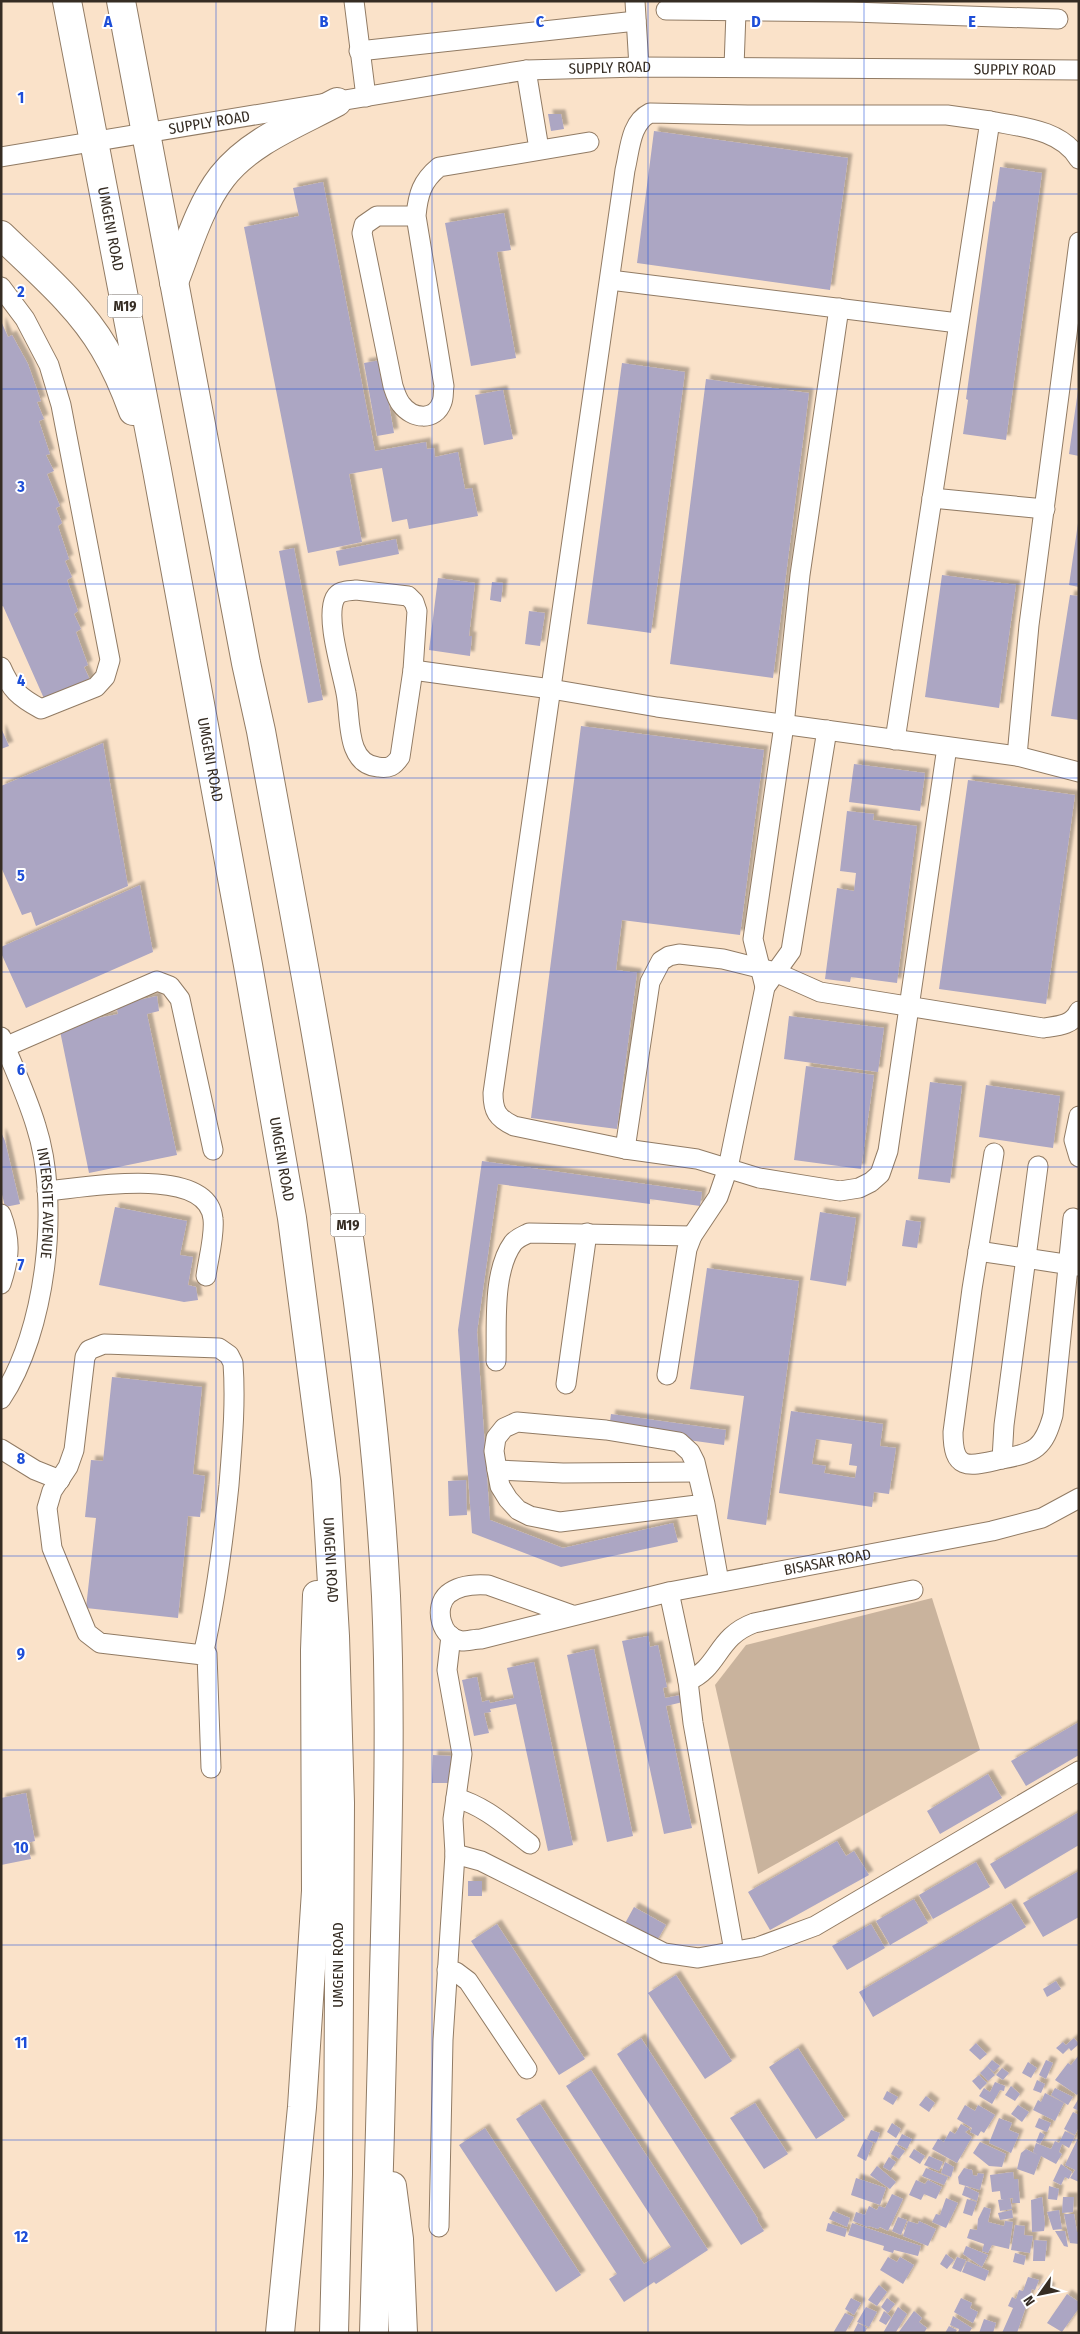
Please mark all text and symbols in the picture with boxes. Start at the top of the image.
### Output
text: A [103,12,113,31]
text: B [320,12,329,31]
text: C [536,12,545,31]
text: D [751,12,761,31]
text: E [968,12,976,31]
street label: SUPPLY ROAD [568,58,651,78]
street label: SUPPLY ROAD [974,60,1056,79]
text: 1 [18,88,24,107]
street label: SUPPLY ROAD [167,107,251,138]
street label: UMGENI ROAD [94,185,128,273]
text: 2 [16,282,25,301]
road number: M19 [108,294,142,318]
text: 3 [16,477,25,496]
text: 4 [17,671,25,690]
street label: UMGENI ROAD [194,716,227,803]
text: 5 [17,866,25,885]
text: 6 [17,1060,25,1079]
street label: UMGENI ROAD [266,1116,298,1203]
street label: INTERSITE AVENUE [33,1146,57,1260]
road number: M19 [330,1214,366,1236]
text: 7 [18,1255,25,1274]
text: 8 [17,1449,26,1468]
street label: UMGENI ROAD [319,1517,342,1603]
street label: BISASAR ROAD [782,1545,873,1579]
text: 9 [17,1644,25,1663]
text: 10 [13,1838,29,1857]
street label: UMGENI ROAD [329,1922,347,2008]
text: 11 [14,2033,28,2052]
text: 12 [14,2227,29,2246]
north arrow [1015,2269,1065,2319]
text: N [1020,2293,1039,2309]

